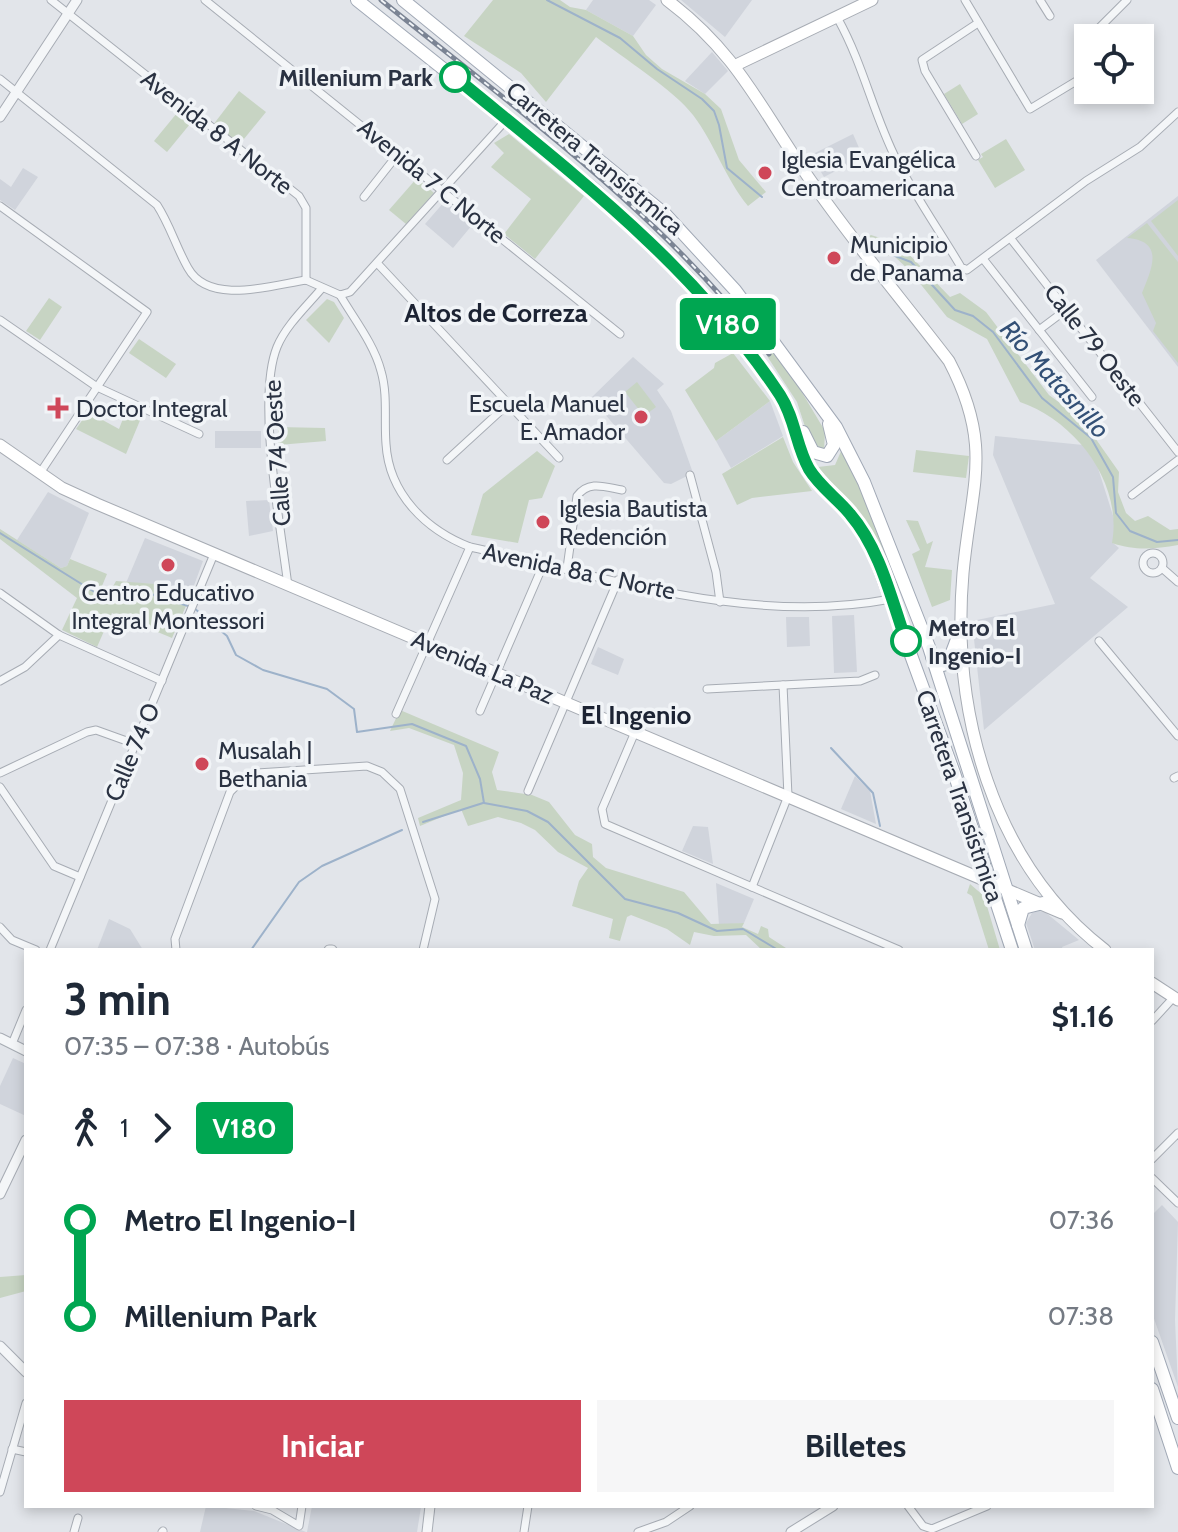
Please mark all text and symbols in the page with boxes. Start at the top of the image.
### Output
map controls [1074,24,1154,104]
button: locate [1074,24,1154,104]
marker: Millenium Park [440,62,470,92]
place label: Millenium Park [279,63,433,92]
street label: Avenida 8 A Norte [135,64,299,200]
street label: Carretera Transístmica [500,75,690,241]
street label: Avenida 7 C Norte [352,113,512,249]
place label: Iglesia Evangélica Centroamericana [781,145,956,202]
marker: Iglesia Evangélica Centroamericana [756,164,774,182]
place label: Municipio de Panama [850,230,964,287]
marker: Municipio de Panama [825,249,843,267]
street label: Calle 79 Oeste [1038,278,1152,412]
district label: Altos de Correza [404,297,588,329]
line badge: V180 [672,298,784,350]
text: V180 [696,307,760,341]
water label: Río Matasnillo [993,313,1117,445]
street label: Calle 74 Oeste [257,379,297,527]
place label: Escuela Manuel E. Amador [469,389,625,446]
place label: Doctor Integral [76,394,228,423]
marker: Doctor Integral [47,397,69,419]
marker: Escuela Manuel E. Amador [632,408,650,426]
place label: Iglesia Bautista Redención [559,494,708,551]
marker: Iglesia Bautista Redención [534,513,552,531]
street label: Avenida 8a C Norte [480,536,678,606]
marker: Centro Educativo Integral Montessori [159,556,177,574]
place label: Centro Educativo Integral Montessori [71,578,265,635]
place label: Metro El Ingenio-I [928,613,1022,670]
street label: Avenida La Paz [407,624,559,710]
marker: Metro El Ingenio-I [891,626,921,656]
street label: Carretera Transístmica [910,686,1010,906]
street label: Calle 74 O [98,698,166,806]
district label: El Ingenio [581,699,691,731]
place label: Musalah | Bethania [218,736,312,793]
marker: Musalah | Bethania [193,755,211,773]
text: 3 min [64,973,171,1026]
text: $1.16 [1051,998,1114,1035]
text: 07:35 – 07:38 · Autobús [64,1030,330,1062]
icon: walk [64,1106,108,1150]
icon: forward [140,1106,184,1150]
text: V180 [212,1111,277,1145]
text: 1 [120,1112,128,1144]
text: Metro El Ingenio-I [124,1202,357,1239]
text: 07:36 [1049,1204,1114,1236]
text: Millenium Park [124,1298,317,1335]
text: 07:38 [1048,1300,1114,1332]
button: Iniciar [64,1400,581,1492]
button: Billetes [597,1400,1114,1492]

